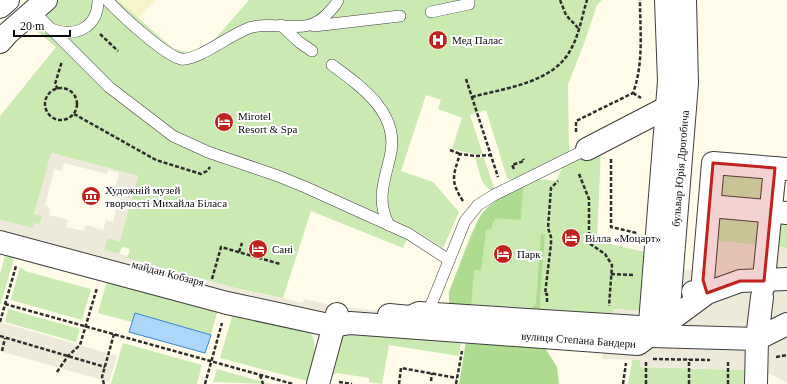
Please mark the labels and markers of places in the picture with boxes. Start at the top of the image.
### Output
hospital icon: Мед Палас [427,29,449,51]
place label: Мед Палас [452,34,503,46]
place label: Mirotel Resort & Spa [238,110,297,135]
hotel icon: Mirotel Resort & Spa [213,111,235,133]
place label: Художній музей творчості Михайла Біласа [105,184,227,209]
museum icon: Художній музей творчості Михайла Біласа [80,185,102,207]
hotel icon: Вілла «Моцарт» [560,227,582,249]
place label: Вілла «Моцарт» [585,232,661,244]
hotel icon: Сані [247,238,269,260]
place label: Сані [272,243,293,255]
hotel icon: Парк [492,243,514,265]
place label: Парк [517,248,541,260]

